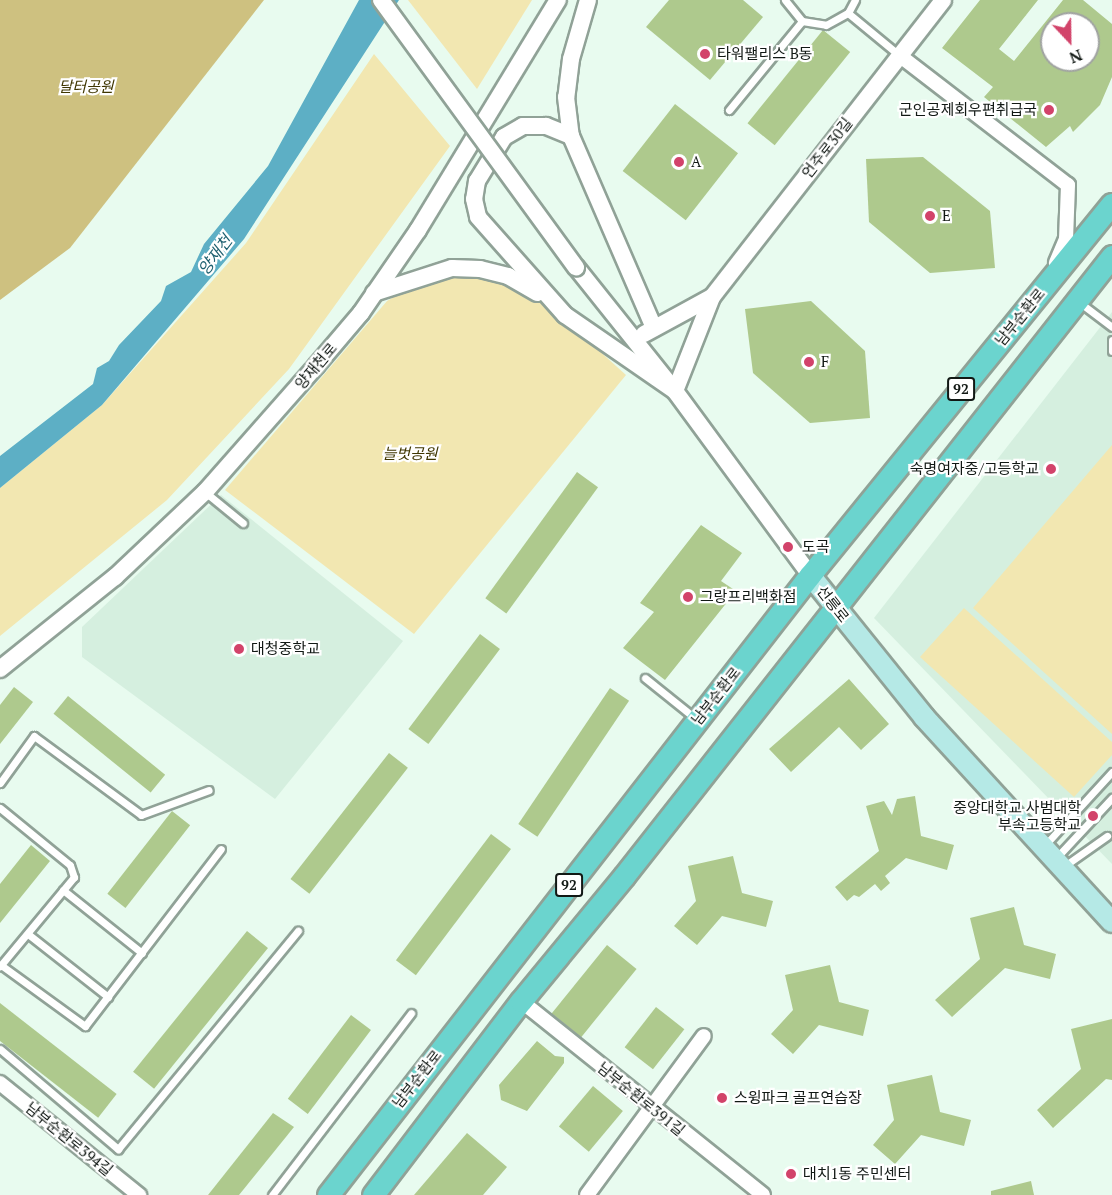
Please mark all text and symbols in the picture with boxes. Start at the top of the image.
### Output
north arrow [1040,12,1100,72]
text: N [1066,44,1086,69]
place label: 타워팰리스 B동 [717,45,813,63]
marker: 타워팰리스 B동 [698,47,712,61]
park label: 달터공원 [58,78,114,96]
place label: 군인공제회우편취급국 [899,101,1037,119]
marker: 군인공제회우편취급국 [1042,103,1056,117]
street label: 언주로30길 [798,114,856,182]
place label: A [691,153,701,171]
marker: A [672,155,686,169]
place label: E [942,207,951,225]
marker: E [923,209,937,223]
water label: 양재천 [194,232,236,278]
street label: 남부순환로 [991,285,1049,349]
street label: 양재천로 [291,339,341,393]
place label: F [821,353,829,371]
marker: F [802,355,816,369]
road number: 92 [946,378,976,400]
park label: 늘벗공원 [382,445,438,463]
place label: 숙명여자중/고등학교 [910,460,1039,478]
marker: 숙명여자중/고등학교 [1044,462,1058,476]
marker: 도곡 [779,538,797,556]
place label: 도곡 [802,538,830,556]
street label: 선릉로 [813,582,853,626]
place label: 그랑프리백화점 [700,588,797,606]
marker: 그랑프리백화점 [681,590,695,604]
place label: 대청중학교 [251,640,320,658]
marker: 대청중학교 [232,642,246,656]
street label: 남부순환로 [688,663,744,729]
place label: 중앙대학교 사범대학 부속고등학교 [953,798,1081,833]
marker: 중앙대학교 사범대학 부속고등학교 [1086,809,1100,823]
road number: 92 [554,874,584,896]
street label: 남부순환로 [389,1046,445,1112]
street label: 남부순환로391길 [594,1058,688,1140]
place label: 스윙파크 골프연습장 [734,1089,862,1107]
marker: 스윙파크 골프연습장 [715,1091,729,1105]
street label: 남부순환로394길 [22,1098,116,1180]
place label: 대치1동 주민센터 [803,1165,911,1183]
marker: 대치1동 주민센터 [784,1167,798,1181]

